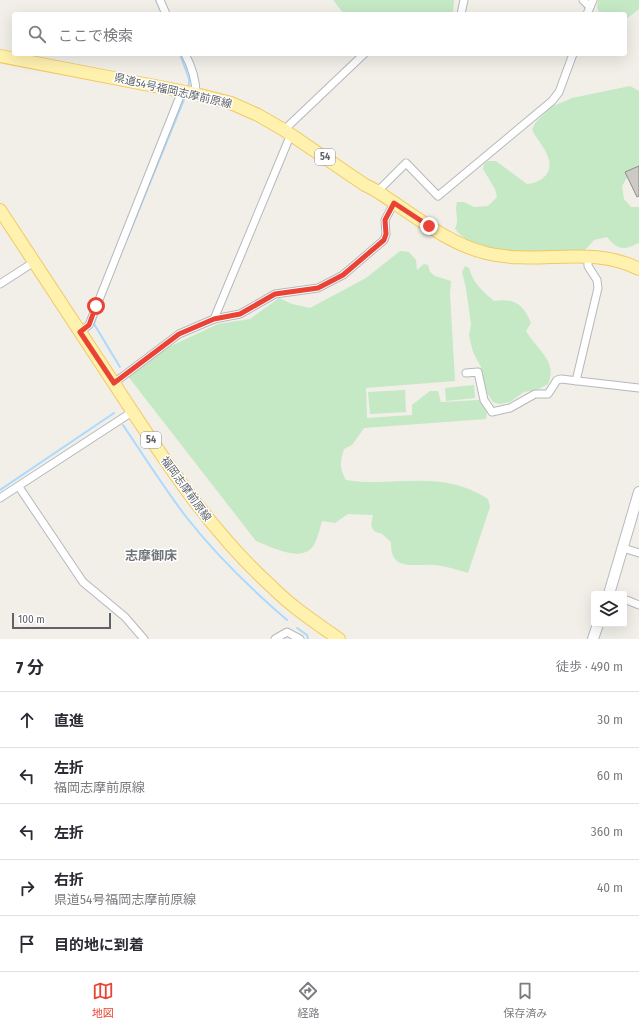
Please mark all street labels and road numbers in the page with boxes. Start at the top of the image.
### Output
street label: 県道54号福岡志摩前原線 [113,71,233,111]
road number: 54 [315,149,335,165]
road number: 54 [141,432,161,448]
street label: 福岡志摩前原線 [158,454,214,524]

